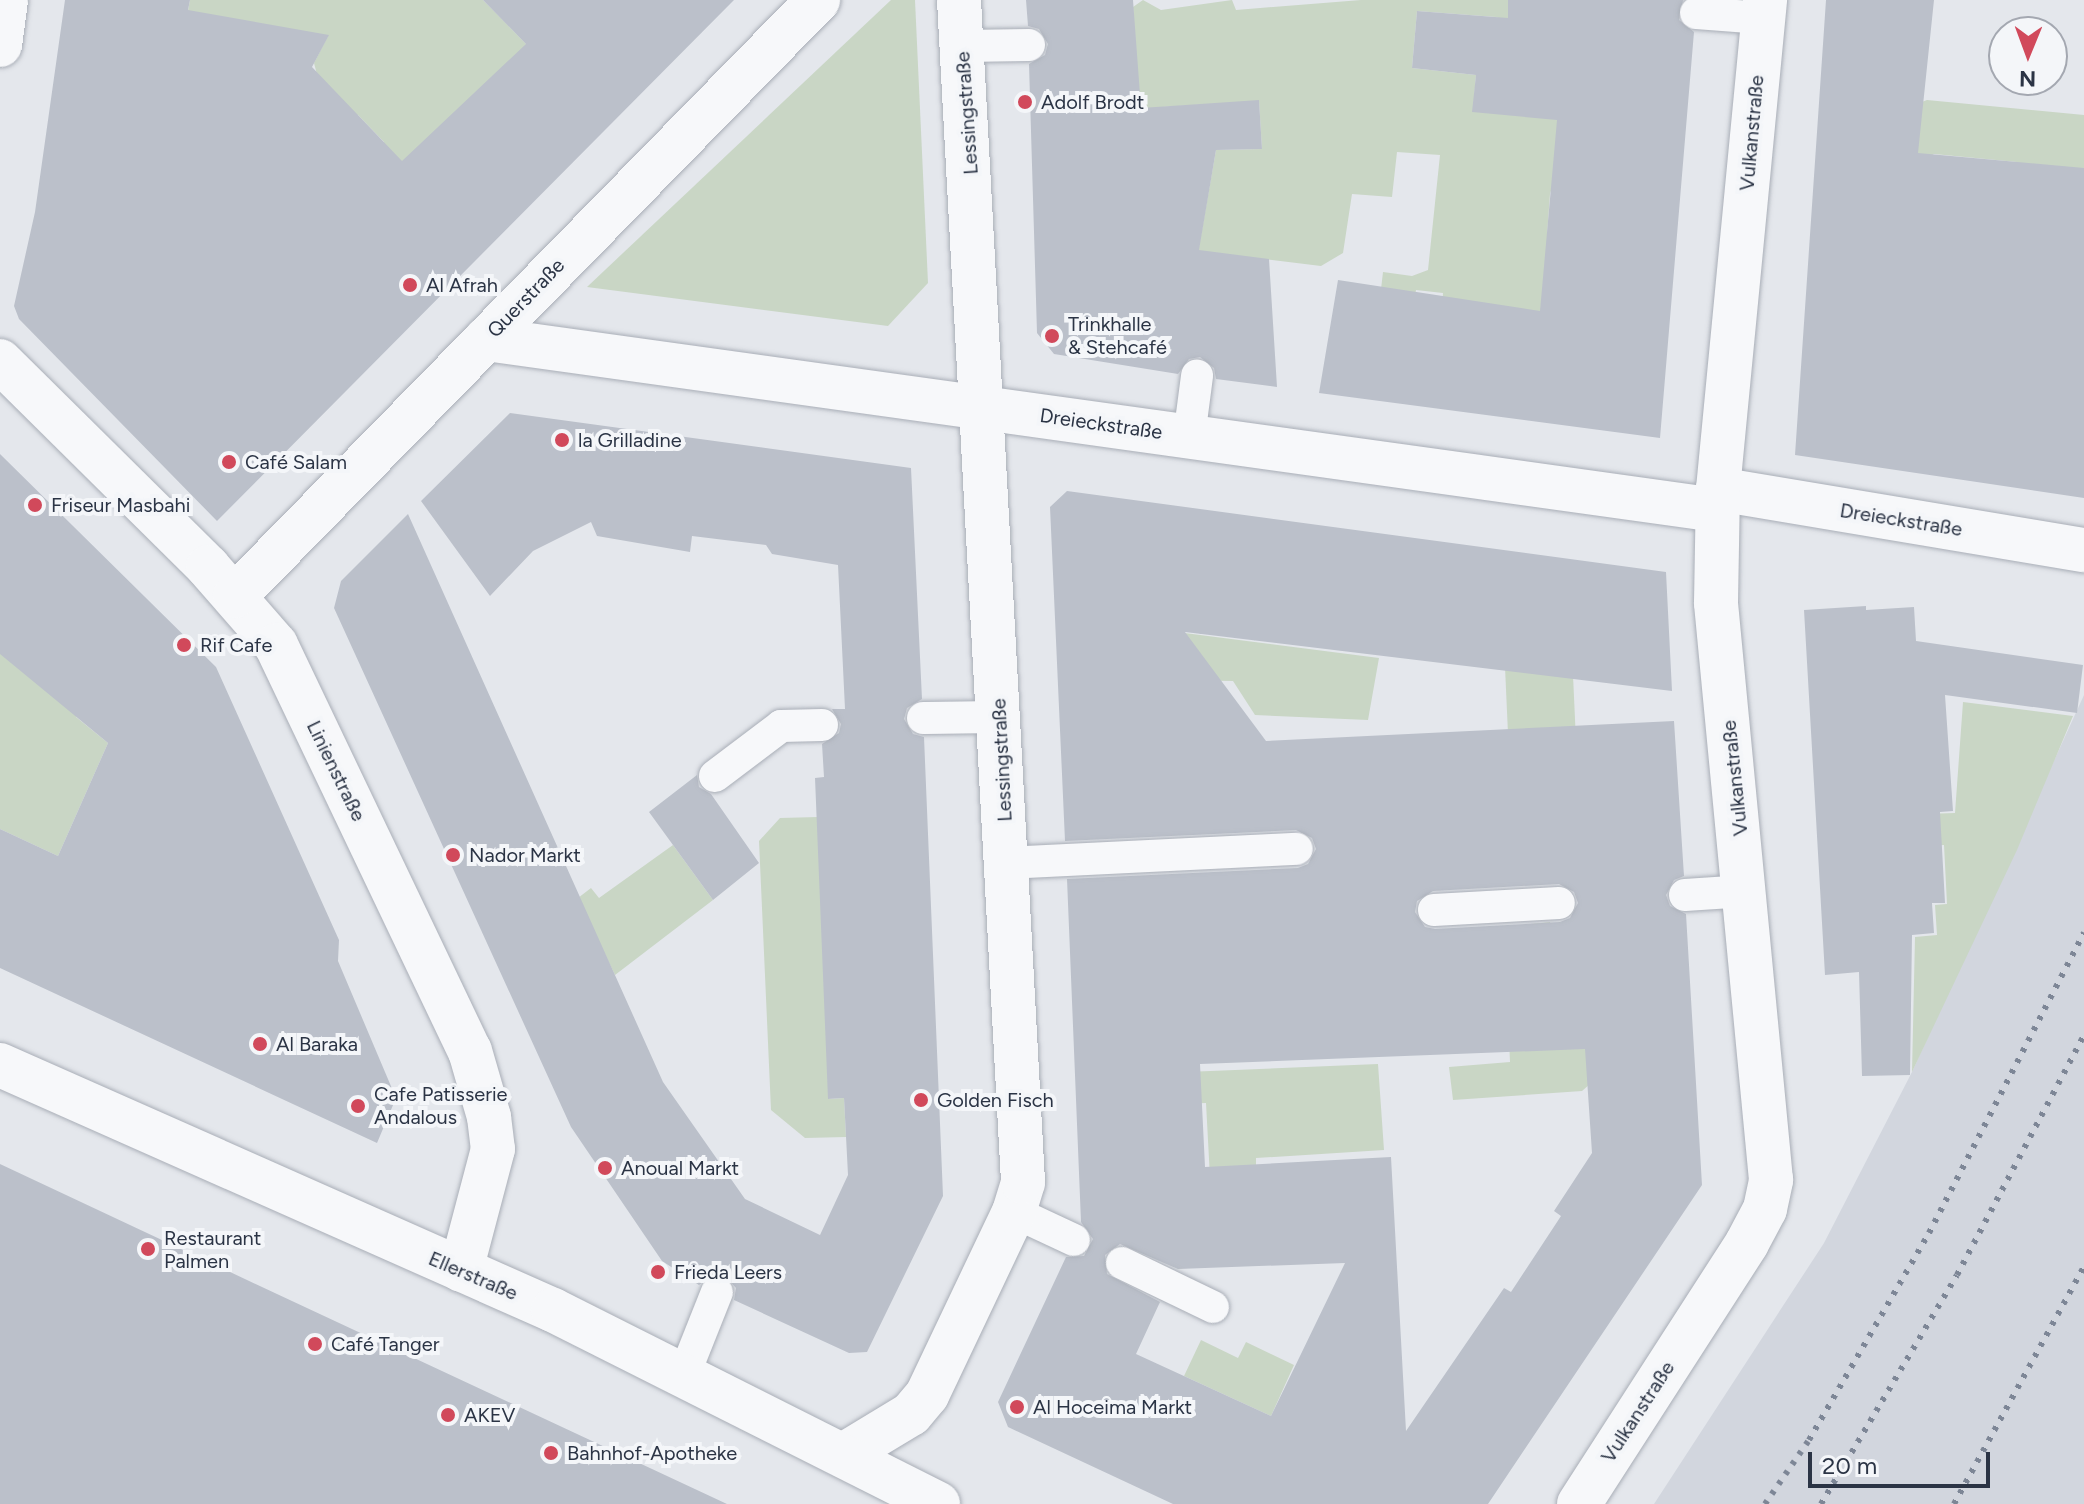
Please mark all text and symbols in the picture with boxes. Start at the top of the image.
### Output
north arrow [1988,16,2068,96]
street label: Lessingstraße [951,51,983,175]
text: N [2019,65,2036,92]
street label: Vulkanstraße [1735,74,1769,192]
place label: Adolf Brodt [1041,90,1144,114]
marker: Adolf Brodt [1016,93,1034,111]
street label: Querstraße [482,254,570,342]
place label: Al Afrah [426,273,498,297]
marker: Al Afrah [401,276,419,294]
place label: Trinkhalle & Stehcafé [1068,312,1167,359]
marker: Trinkhalle & Stehcafé [1043,327,1061,345]
street label: Dreieckstraße [1038,404,1164,444]
place label: la Grilladine [578,428,682,452]
marker: la Grilladine [553,431,571,449]
place label: Café Salam [245,450,347,474]
marker: Café Salam [220,453,238,471]
place label: Friseur Masbahi [51,493,190,517]
marker: Friseur Masbahi [26,496,44,514]
street label: Dreieckstraße [1838,498,1964,542]
place label: Rif Cafe [200,633,272,657]
marker: Rif Cafe [175,636,193,654]
street label: Lessingstraße [987,698,1017,822]
street label: Linienstraße [301,717,371,825]
street label: Vulkanstraße [1717,719,1753,837]
place label: Nador Markt [469,843,581,867]
marker: Nador Markt [444,846,462,864]
place label: Al Baraka [276,1032,358,1056]
marker: Al Baraka [251,1035,269,1053]
place label: Cafe Patisserie Andalous [374,1082,507,1129]
place label: Golden Fisch [937,1088,1054,1112]
marker: Golden Fisch [912,1091,930,1109]
marker: Cafe Patisserie Andalous [349,1097,367,1115]
place label: Anoual Markt [621,1156,739,1180]
marker: Anoual Markt [596,1159,614,1177]
place label: Restaurant Palmen [164,1226,261,1273]
marker: Restaurant Palmen [139,1240,157,1258]
street label: Ellerstraße [425,1247,521,1305]
place label: Frieda Leers [674,1260,782,1284]
marker: Frieda Leers [649,1263,667,1281]
place label: Café Tanger [331,1332,439,1356]
marker: Café Tanger [306,1335,324,1353]
street label: Vulkanstraße [1596,1357,1680,1467]
place label: Al Hoceima Markt [1033,1395,1192,1419]
marker: Al Hoceima Markt [1008,1398,1026,1416]
place label: AKEV [464,1403,515,1427]
marker: AKEV [439,1406,457,1424]
scale bar [1812,1436,1994,1486]
place label: Bahnhof-Apotheke [567,1441,737,1465]
marker: Bahnhof-Apotheke [542,1444,560,1462]
text: 20 m [1822,1451,1877,1480]

